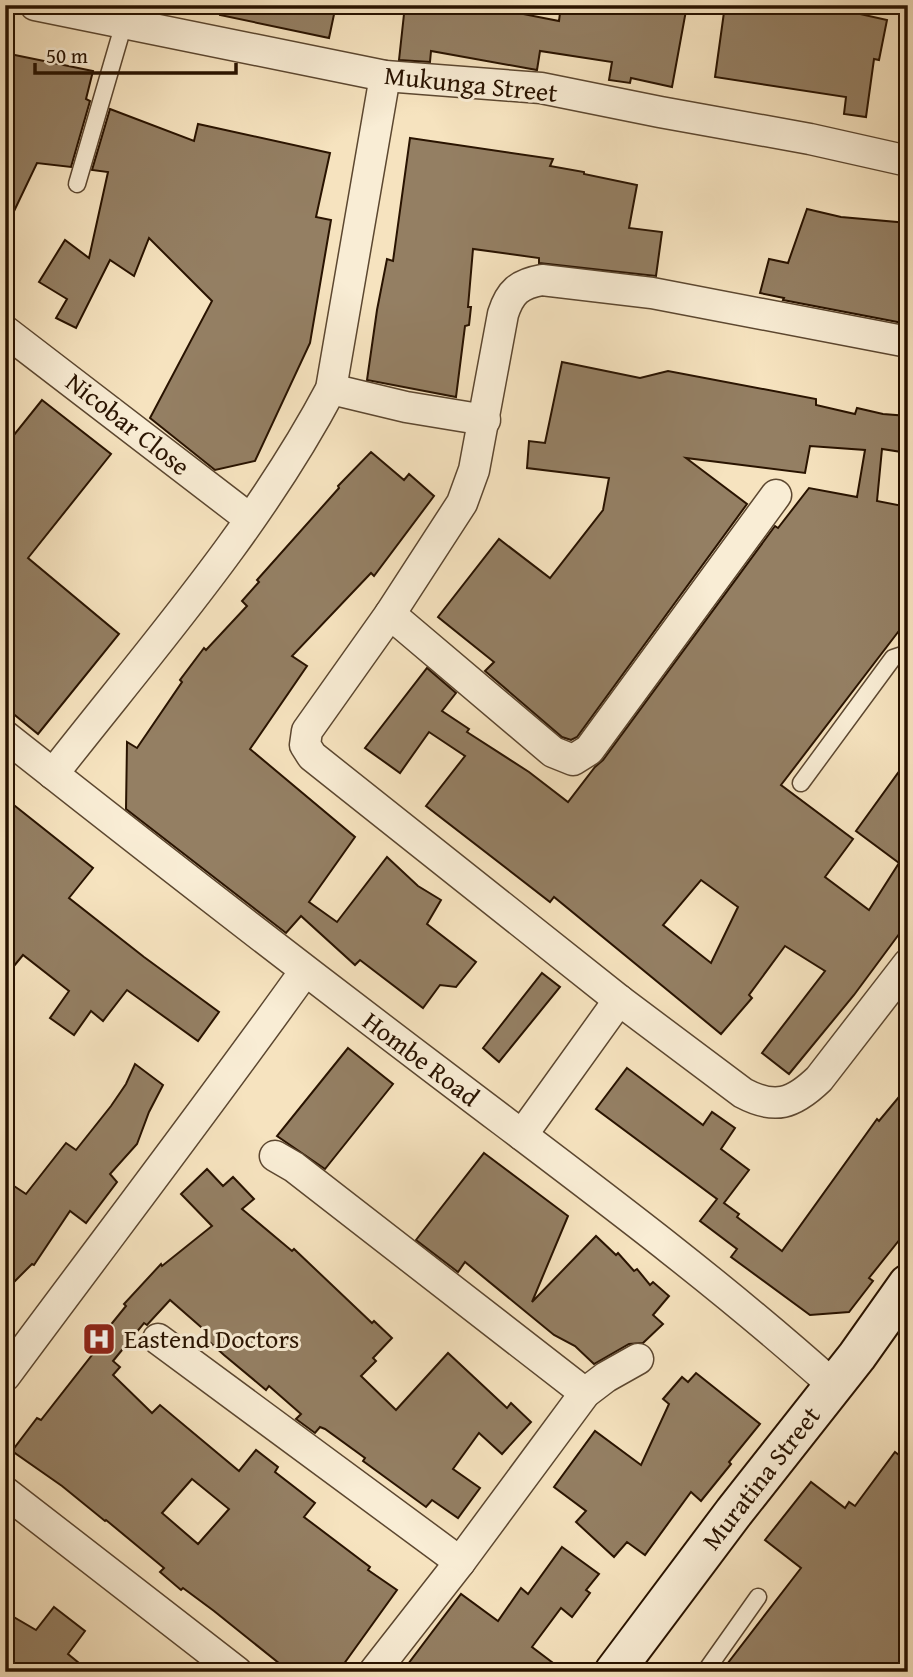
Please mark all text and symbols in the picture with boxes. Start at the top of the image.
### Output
scale bar [35,32,236,76]
text: 50 m [46,40,88,71]
street label: Mukunga Street [382,55,560,112]
street label: Nicobar Close [58,363,199,485]
street label: Hombe Road [355,1002,488,1116]
place label: Eastend Doctors [124,1319,299,1358]
hospital icon: Eastend Doctors [80,1320,118,1358]
street label: Muratina Street [692,1398,829,1558]

